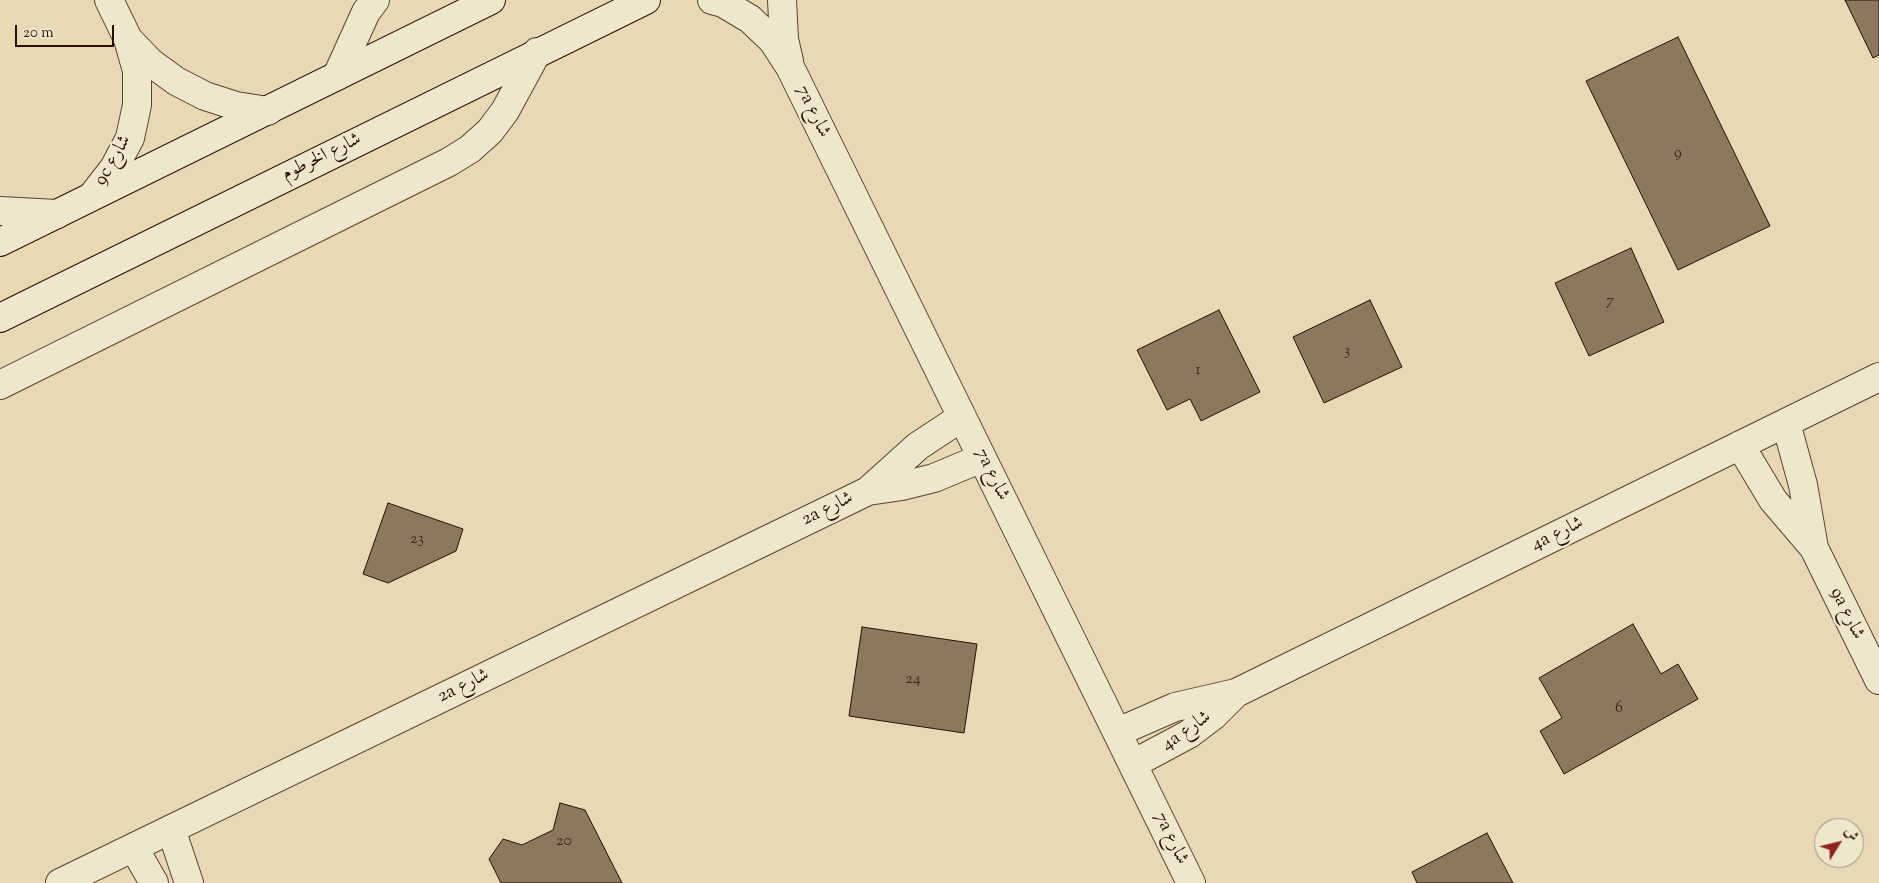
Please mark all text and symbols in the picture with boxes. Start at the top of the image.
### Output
scale bar [18,15,116,47]
text: 20 m [23,23,54,44]
street label: 7a شارع [790,82,834,142]
street label: شارع الخرطوم [279,129,365,187]
street label: 9c شارع [90,132,138,190]
house number: 9 [1674,144,1682,164]
house number: 7 [1606,292,1614,312]
house number: 3 [1344,342,1350,362]
house number: 1 [1195,361,1201,381]
street label: 7a شارع [969,445,1013,505]
street label: 2a شارع [798,488,858,532]
street label: 4a شارع [1528,513,1588,557]
house number: 23 [410,530,424,550]
street label: 9a شارع [1824,584,1868,644]
street label: 2a شارع [434,665,494,709]
house number: 24 [905,670,921,690]
house number: 6 [1615,699,1623,719]
street label: 4a شارع [1158,707,1216,757]
street label: 7a شارع [1148,809,1192,869]
north arrow [1814,818,1864,868]
text: ش [1838,823,1862,846]
house number: 20 [556,832,572,852]

